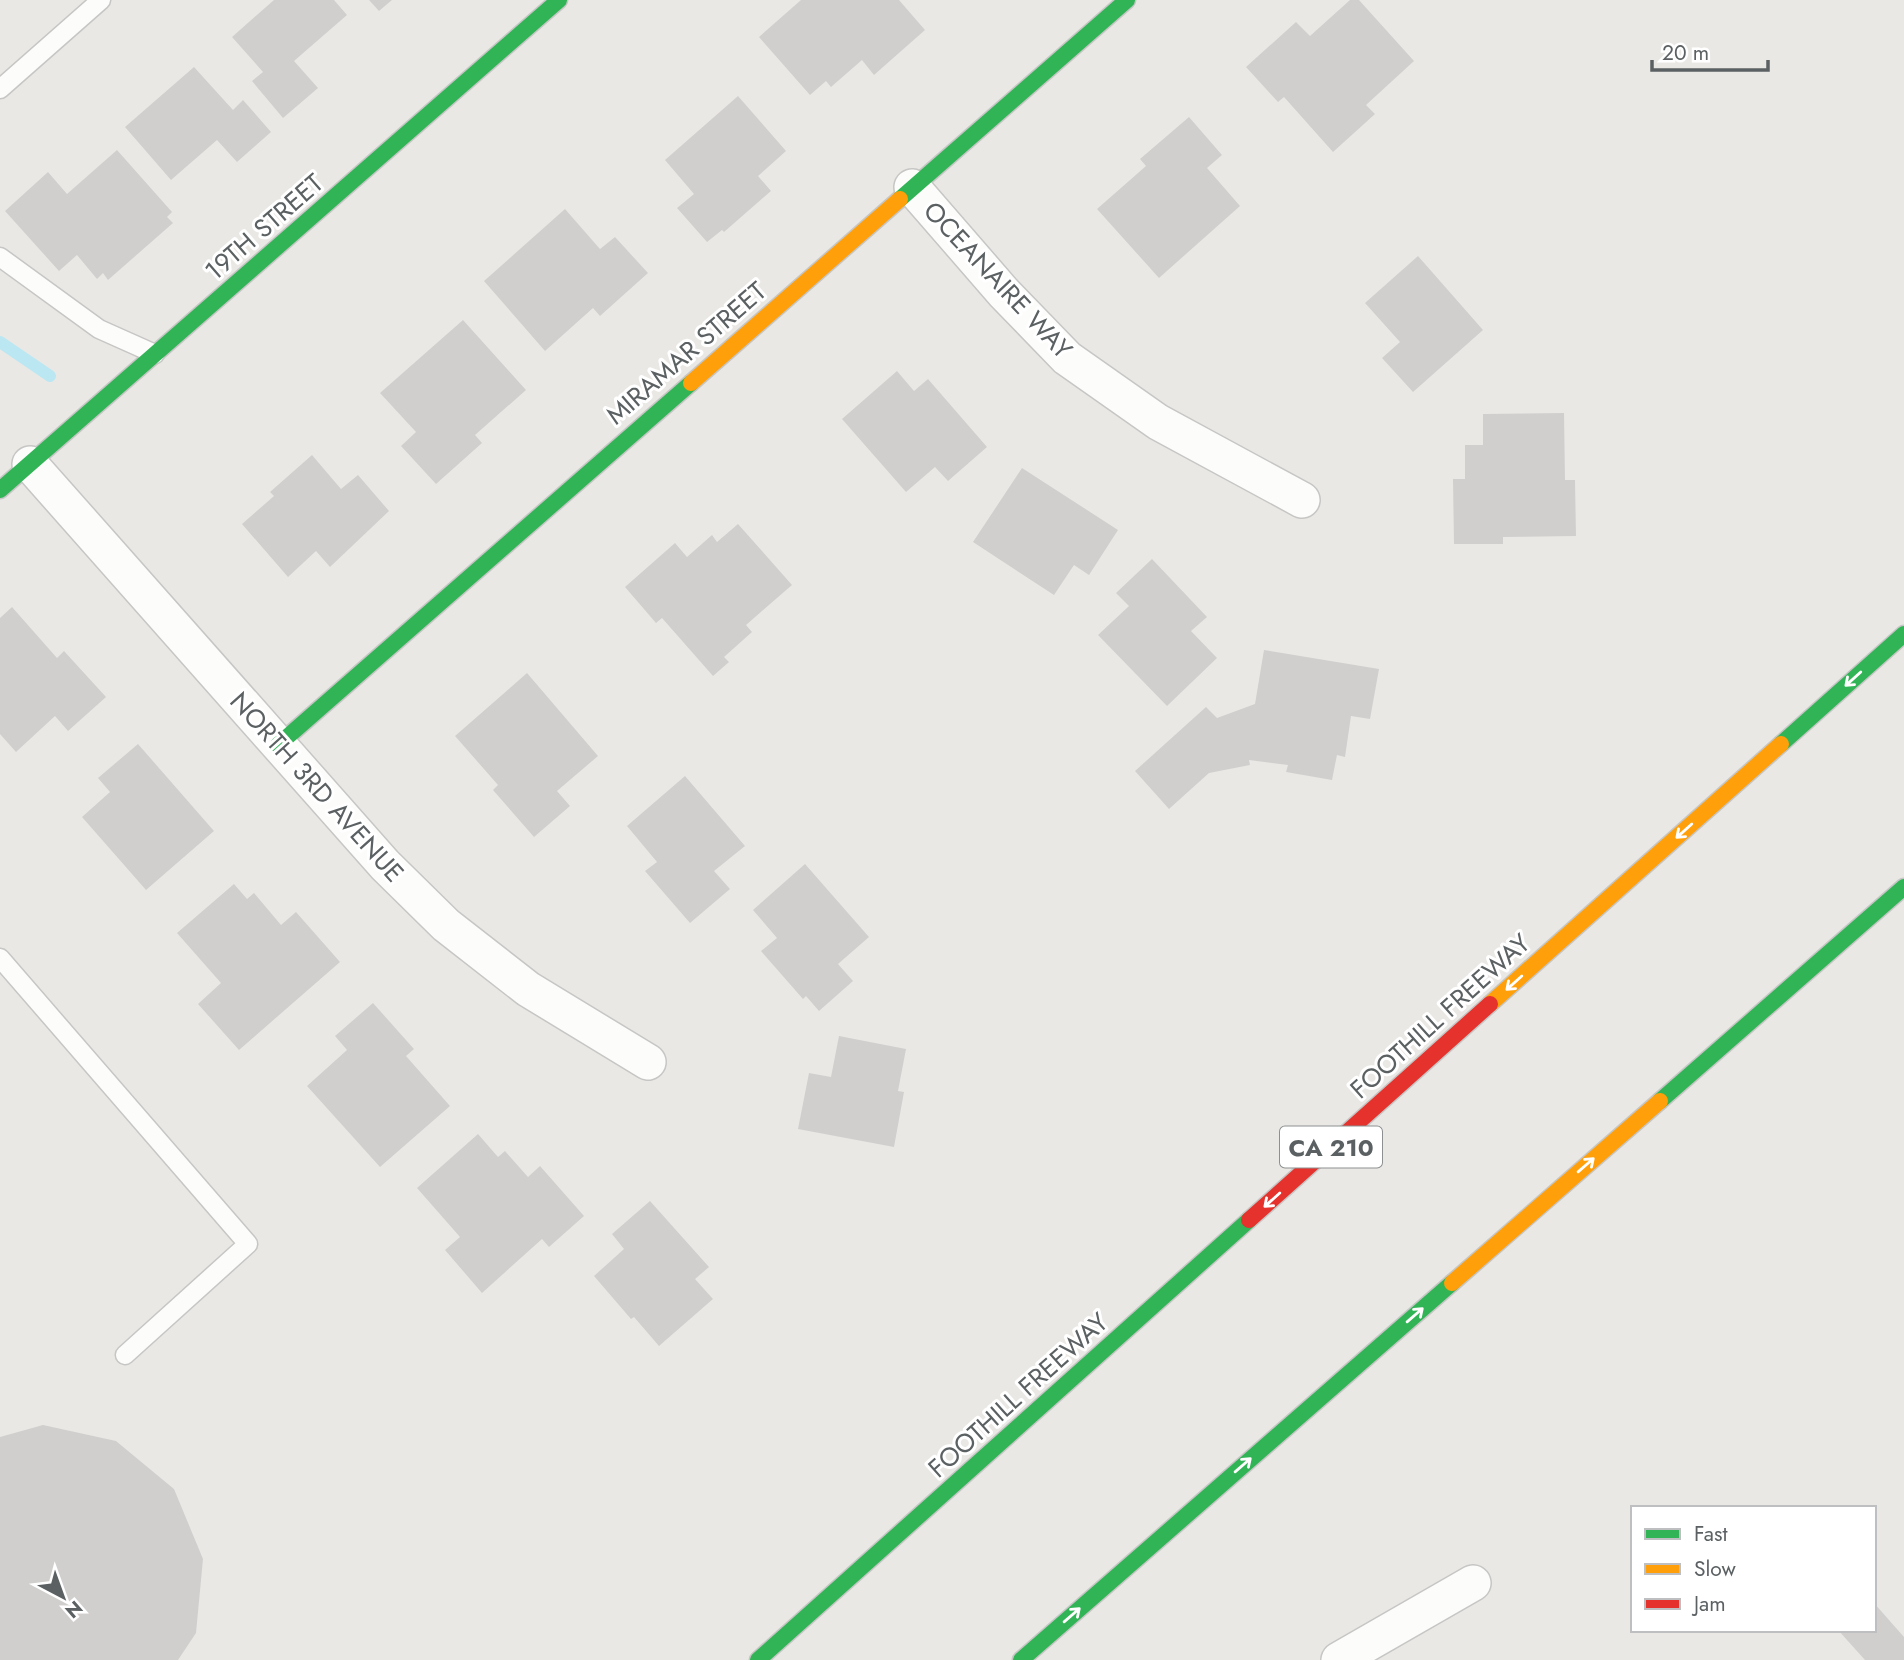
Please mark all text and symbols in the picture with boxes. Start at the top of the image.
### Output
scale bar [1652,28,1768,72]
text: 20 m [1662,38,1709,68]
street label: 19TH STREET [196,165,332,289]
street label: OCEANAIRE WAY [915,193,1081,368]
street label: MIRAMAR STREET [598,273,774,433]
one-way arrow [1844,671,1862,687]
street label: NORTH 3RD AVENUE [221,683,413,891]
one-way arrow [1675,823,1693,839]
street label: FOOTHILL FREEWAY [1342,924,1539,1107]
one-way arrow [1505,975,1523,991]
road number: CA 210 [1280,1126,1382,1168]
one-way arrow [1576,1157,1594,1173]
one-way arrow [1263,1192,1281,1208]
street label: FOOTHILL FREEWAY [920,1303,1117,1486]
one-way arrow [1405,1307,1423,1323]
one-way arrow [1234,1457,1252,1473]
legend [1631,1506,1876,1632]
text: Fast [1694,1519,1727,1549]
text: Slow [1694,1554,1736,1584]
north arrow [28,1562,98,1632]
text: Jam [1691,1589,1726,1619]
text: N [59,1594,88,1625]
one-way arrow [1063,1607,1081,1623]

